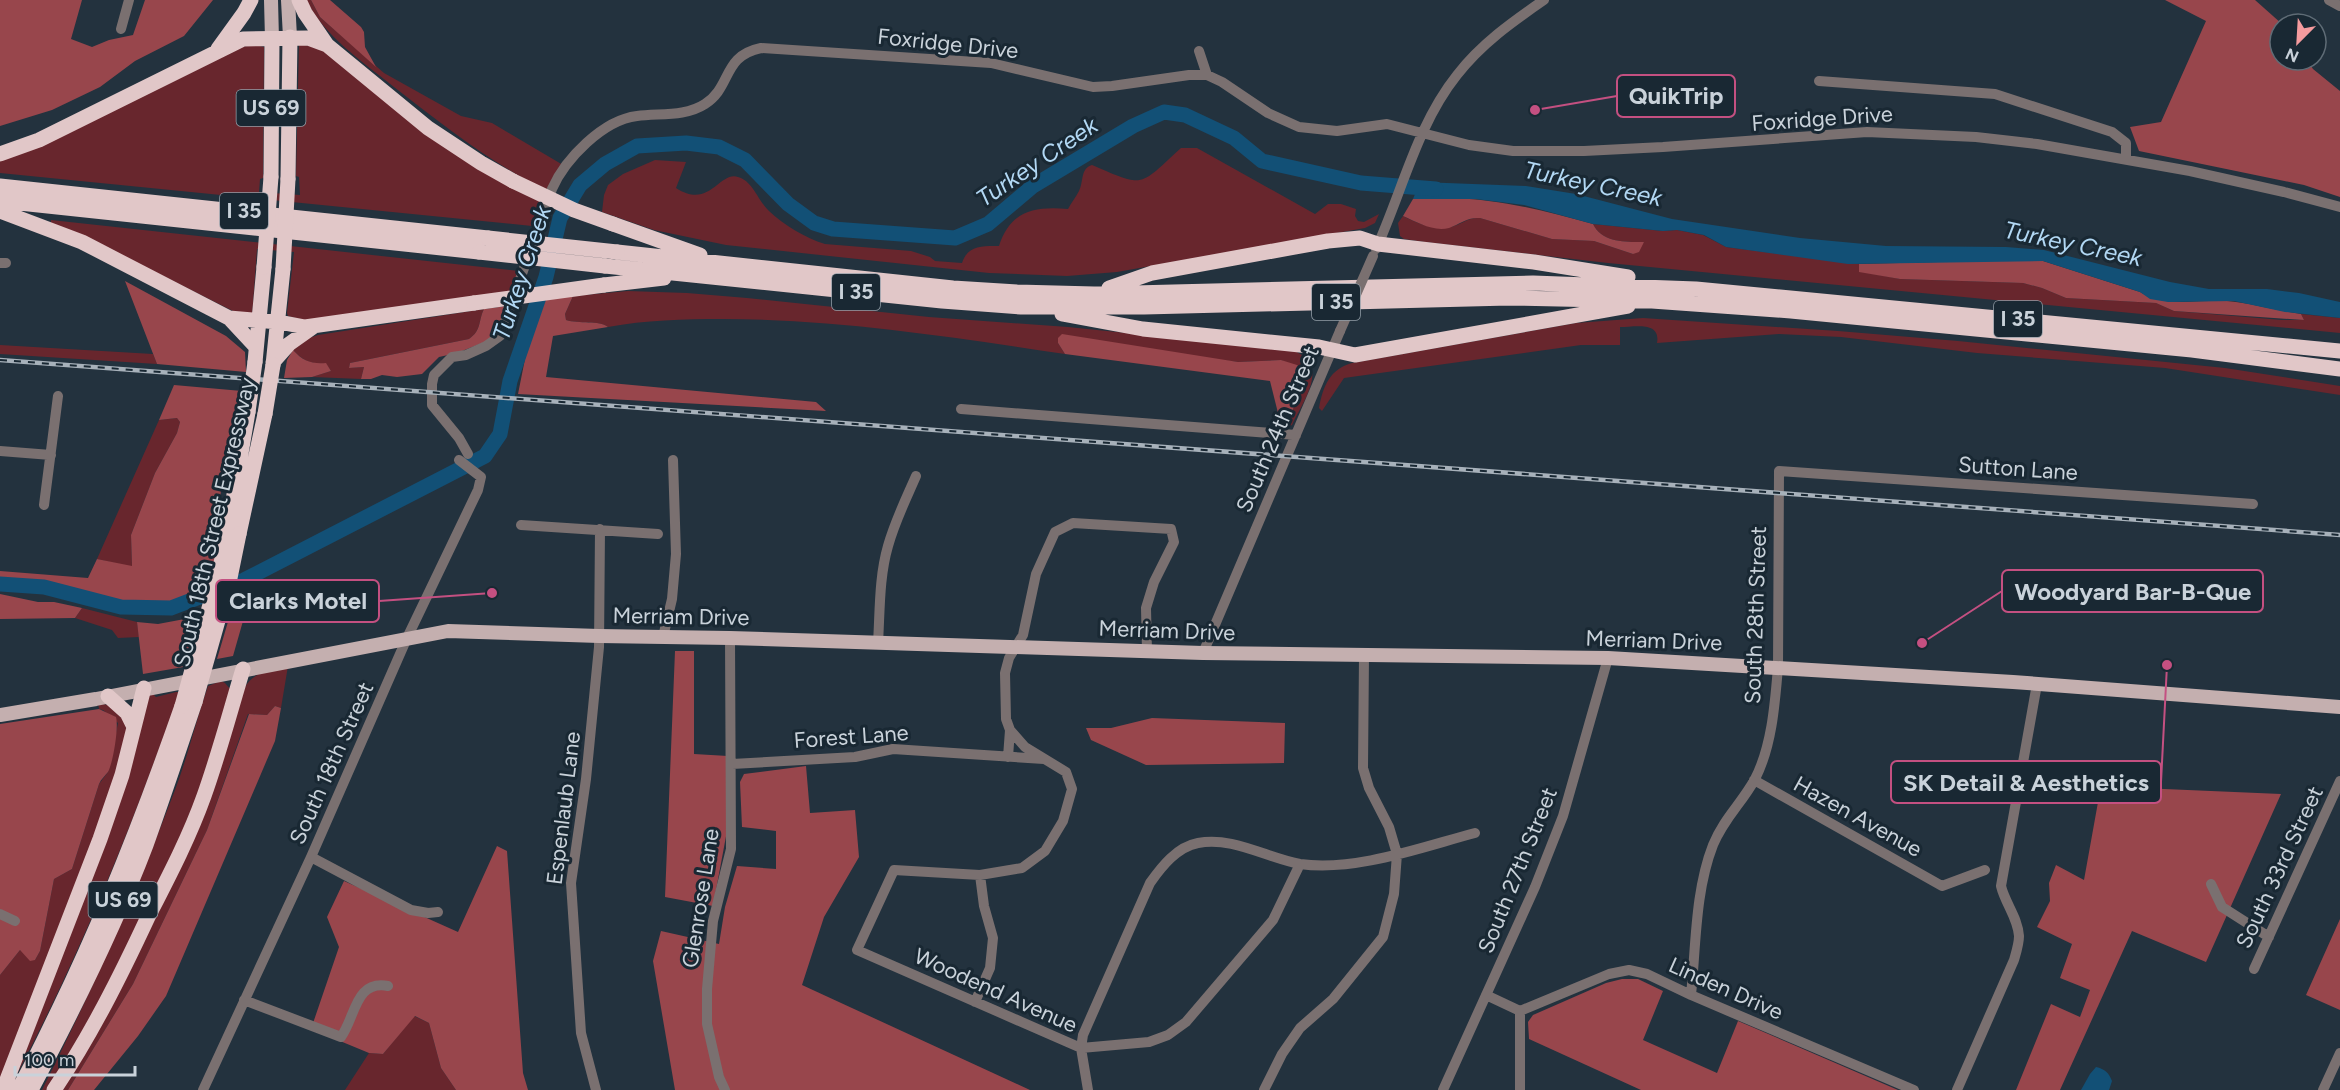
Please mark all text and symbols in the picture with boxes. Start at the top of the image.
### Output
north arrow [2268,12,2328,72]
street label: Foxridge Drive [876,23,1020,64]
text: N [2283,44,2302,66]
callout: QuikTrip [1617,75,1735,117]
text: QuikTrip [1629,81,1723,110]
road number: US 69 [236,90,306,126]
street label: Foxridge Drive [1750,100,1894,137]
water label: Turkey Creek [971,110,1104,213]
water label: Turkey Creek [1522,155,1666,213]
road number: I 35 [220,193,268,229]
water label: Turkey Creek [486,200,557,344]
water label: Turkey Creek [2002,215,2146,273]
road number: I 35 [832,274,880,310]
road number: I 35 [1312,284,1360,320]
road number: I 35 [1994,301,2042,337]
street label: South 24th Street [1230,342,1325,516]
street label: South 18th Street Expressway [168,374,261,669]
street label: Sutton Lane [1957,451,2079,486]
street label: South 28th Street [1739,526,1772,704]
callout: Woodyard Bar-B-Que [2002,570,2263,612]
text: Woodyard Bar-B-Que [2015,577,2251,606]
callout: Clarks Motel [216,580,379,622]
text: Clarks Motel [229,586,367,615]
street label: Merriam Drive [612,602,750,631]
street label: Merriam Drive [1098,615,1236,646]
street label: Merriam Drive [1585,625,1723,656]
street label: South 18th Street [284,678,379,849]
street label: Forest Lane [793,719,909,754]
street label: Espenlaub Lane [541,730,586,886]
callout: SK Detail & Aesthetics [1891,761,2161,803]
text: SK Detail & Aesthetics [1903,768,2149,797]
street label: Hazen Avenue [1789,770,1927,863]
street label: South 33rd Street [2230,782,2329,953]
street label: South 27th Street [1472,783,1563,957]
street label: Glenrose Lane [676,826,725,970]
road number: US 69 [88,882,158,918]
street label: Woodend Avenue [910,942,1082,1039]
street label: Linden Drive [1664,951,1787,1026]
scale bar [15,1039,135,1077]
text: 100 m [24,1049,74,1071]

